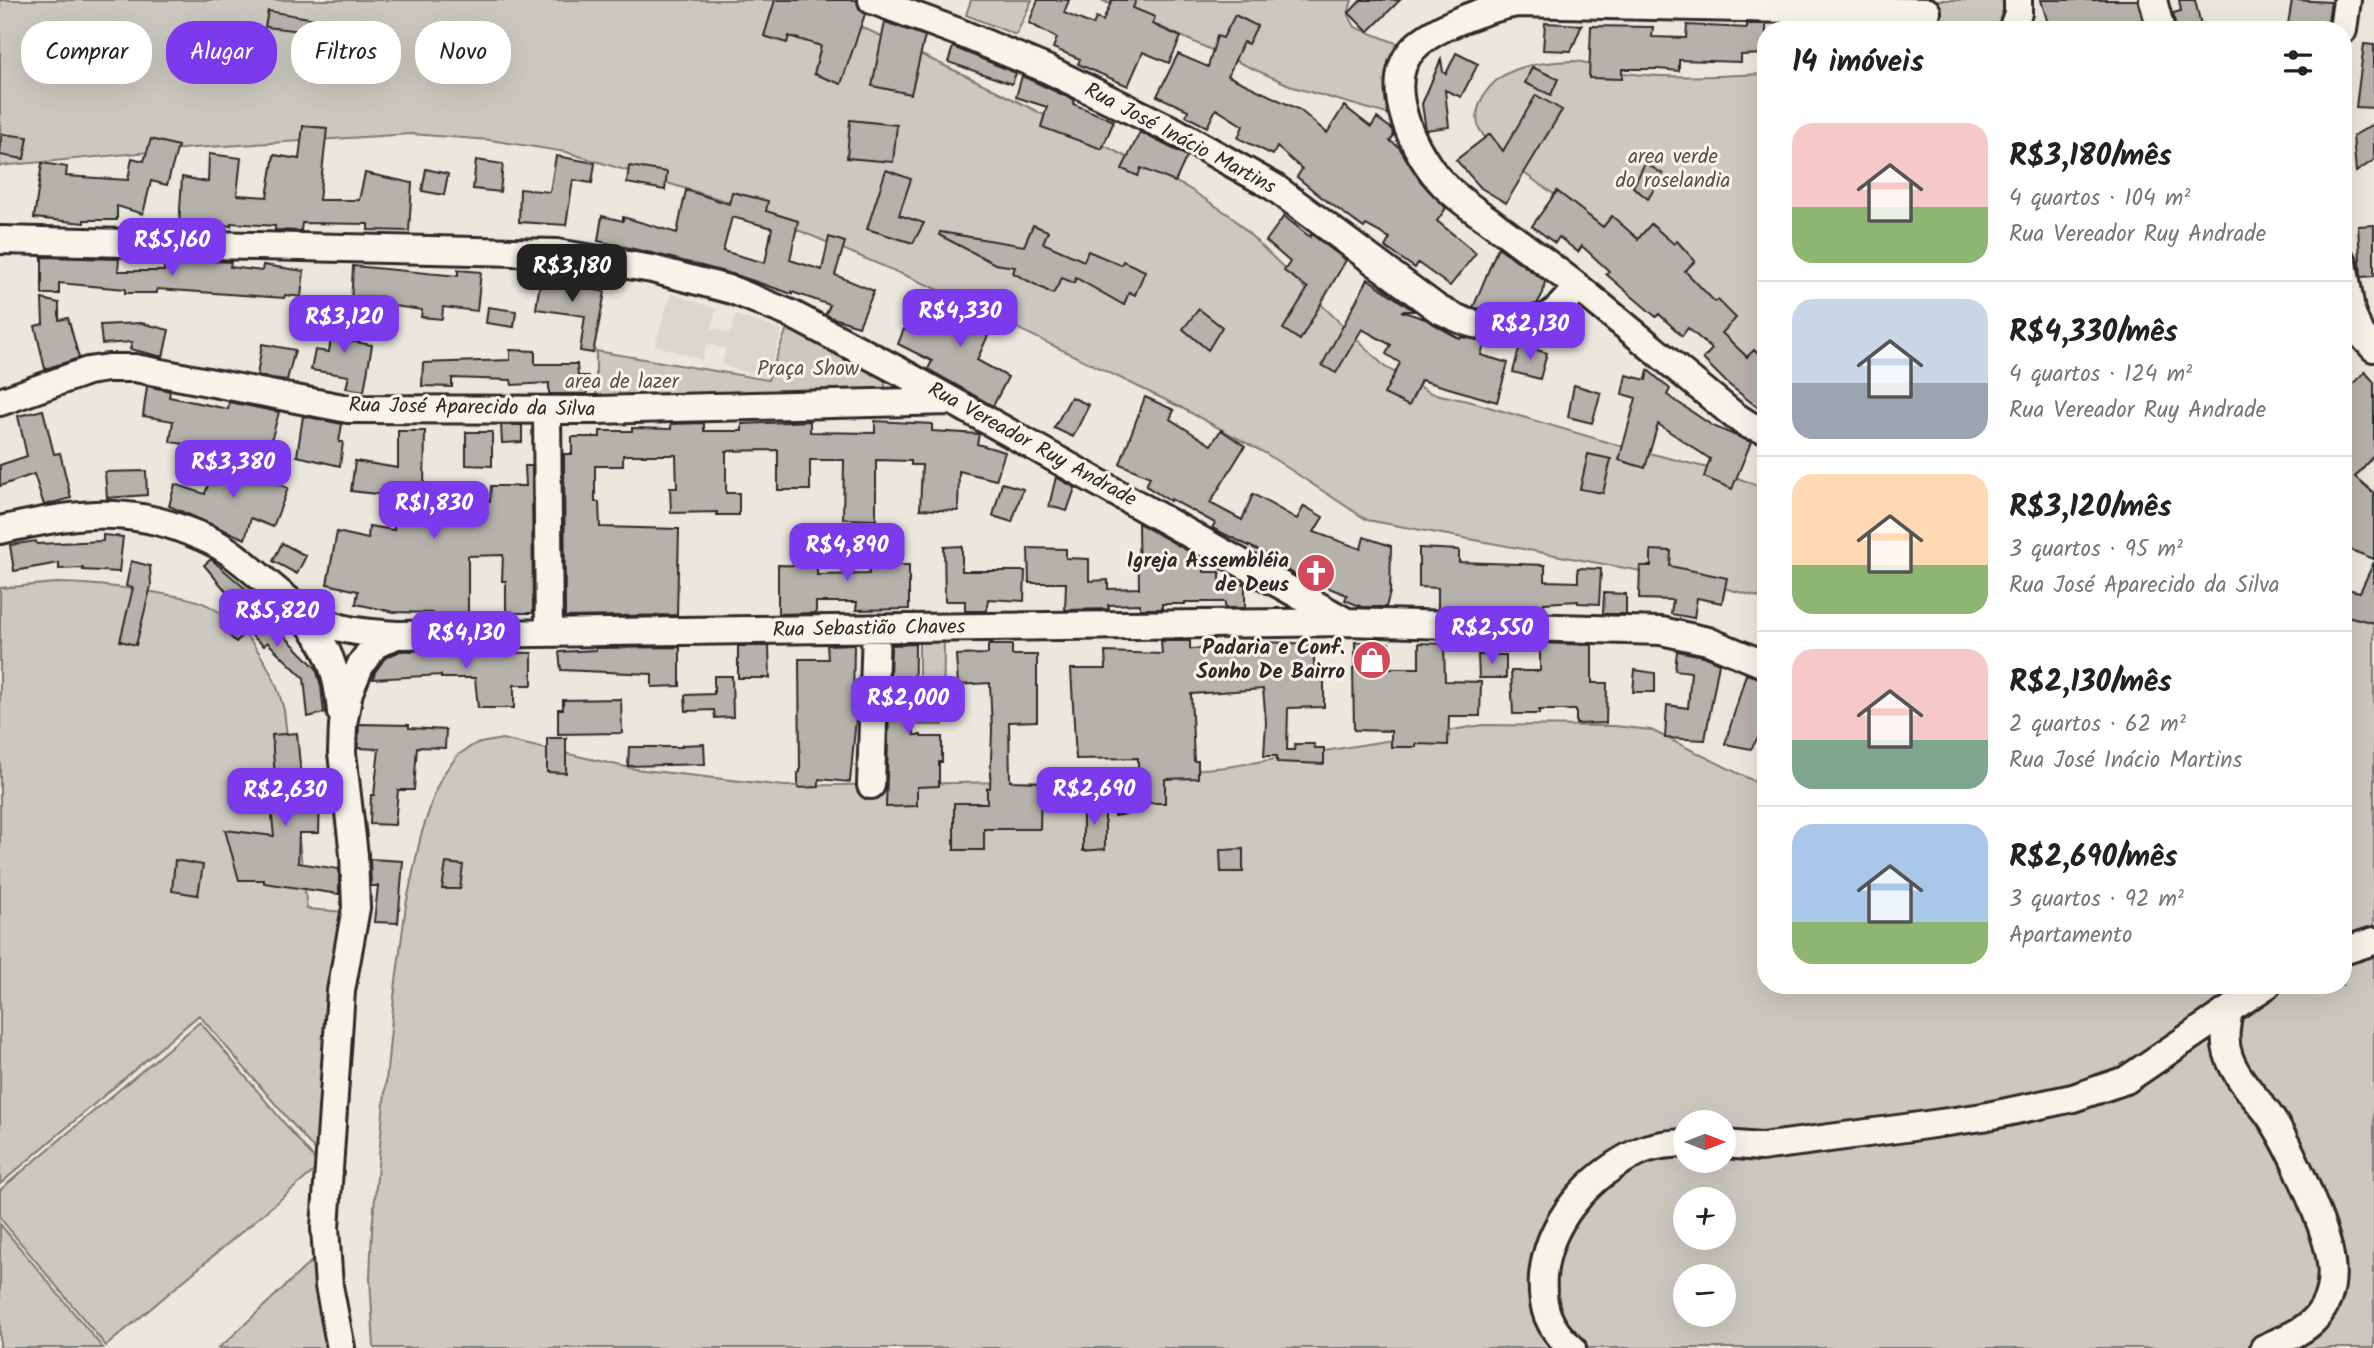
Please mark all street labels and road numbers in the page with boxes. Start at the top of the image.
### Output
street label: Rua José Inácio Martins [1078,74,1282,204]
street label: Rua Vereador Ruy Andrade [921,374,1143,517]
street label: Rua José Aparecido da Silva [348,389,596,427]
street label: Rua Sebastião Chaves [772,611,966,647]

